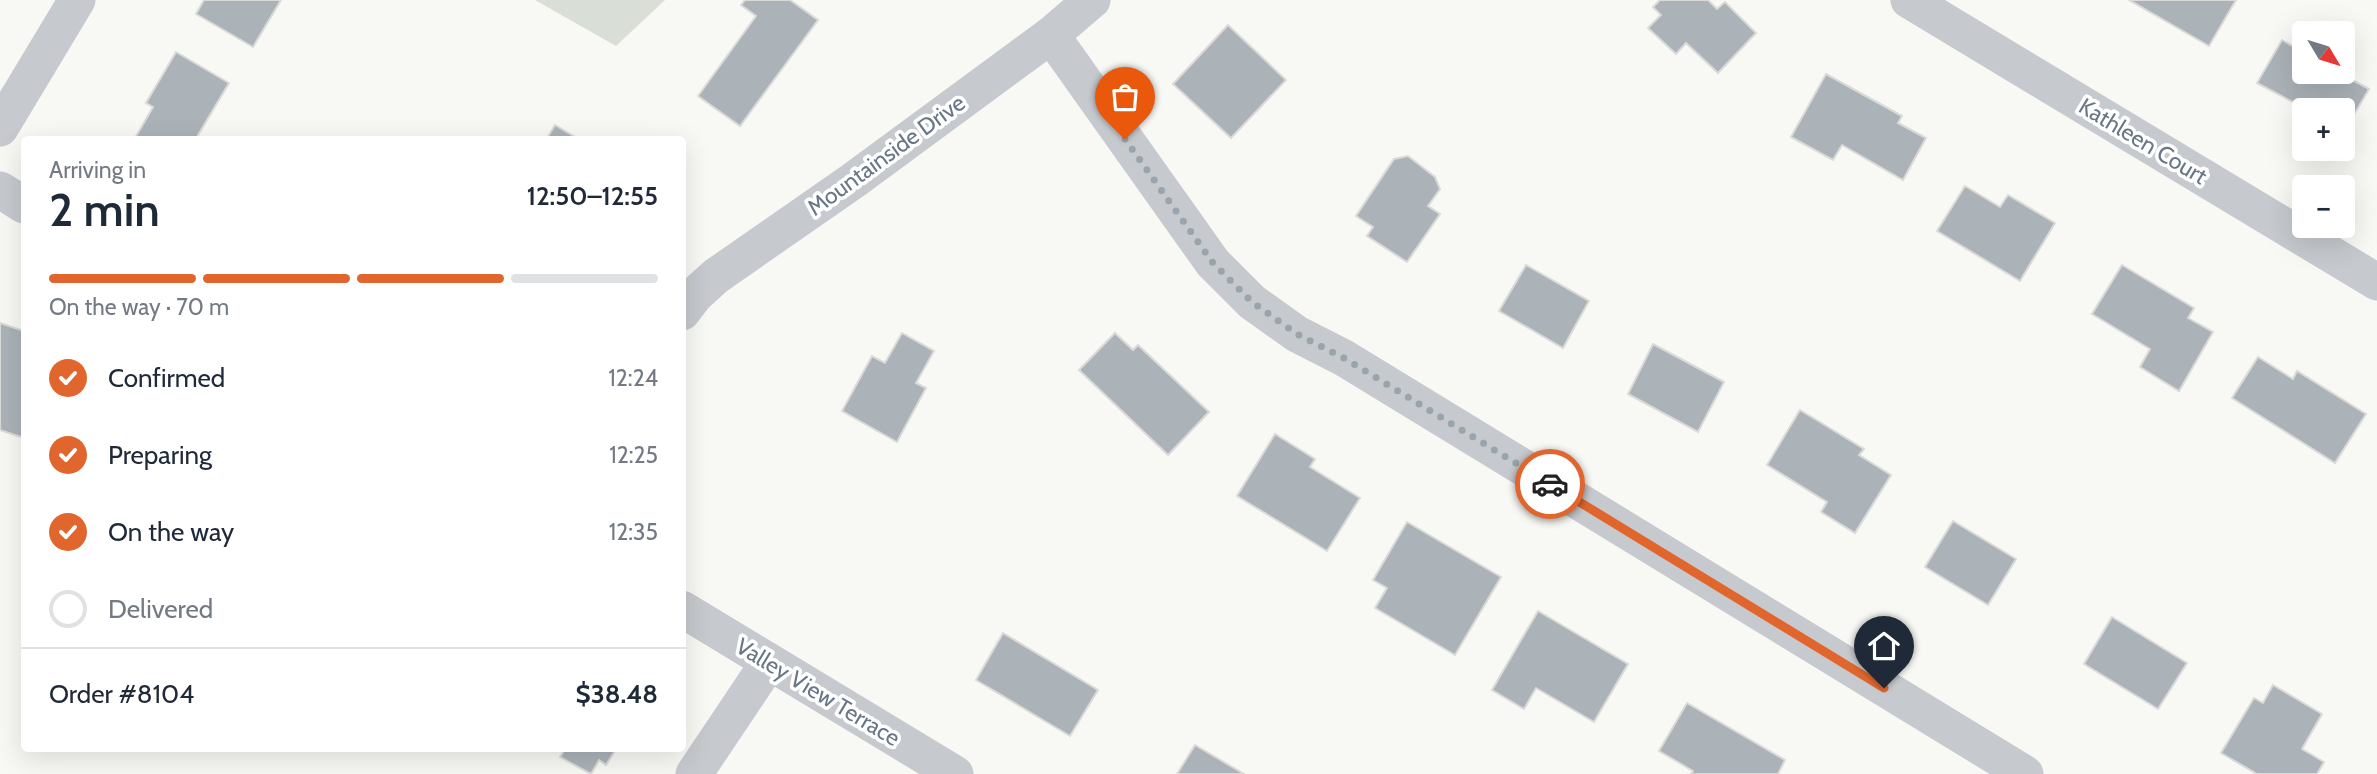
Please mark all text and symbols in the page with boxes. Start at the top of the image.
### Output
north arrow [2292,21,2356,84]
map controls [2292,21,2355,238]
pin [1095,67,1155,139]
icon: bag [1106,78,1144,116]
street label: Mountainside Drive [802,88,970,222]
street label: Kathleen Court [2074,92,2212,190]
button: + [2292,98,2355,161]
text: Arriving in [49,156,146,184]
button: − [2292,175,2355,238]
text: 12:50–12:55 [527,180,658,212]
text: 2 min [49,182,160,238]
text: On the way · 70 m [49,293,229,321]
icon: check [49,359,87,397]
text: Confirmed [108,362,225,394]
text: 12:24 [608,364,658,392]
icon: check [49,436,87,474]
text: Preparing [108,439,212,471]
text: 12:25 [609,441,658,469]
courier [1515,449,1585,519]
icon: car [1531,465,1569,503]
icon: check [49,513,87,551]
text: On the way [108,516,234,548]
text: 12:35 [609,518,658,546]
text: Delivered [108,593,213,625]
pin [1854,616,1914,688]
icon: home [1865,627,1903,665]
street label: Valley View Terrace [731,632,905,752]
text: Order #8104 [49,678,194,710]
text: $38.48 [576,678,658,710]

